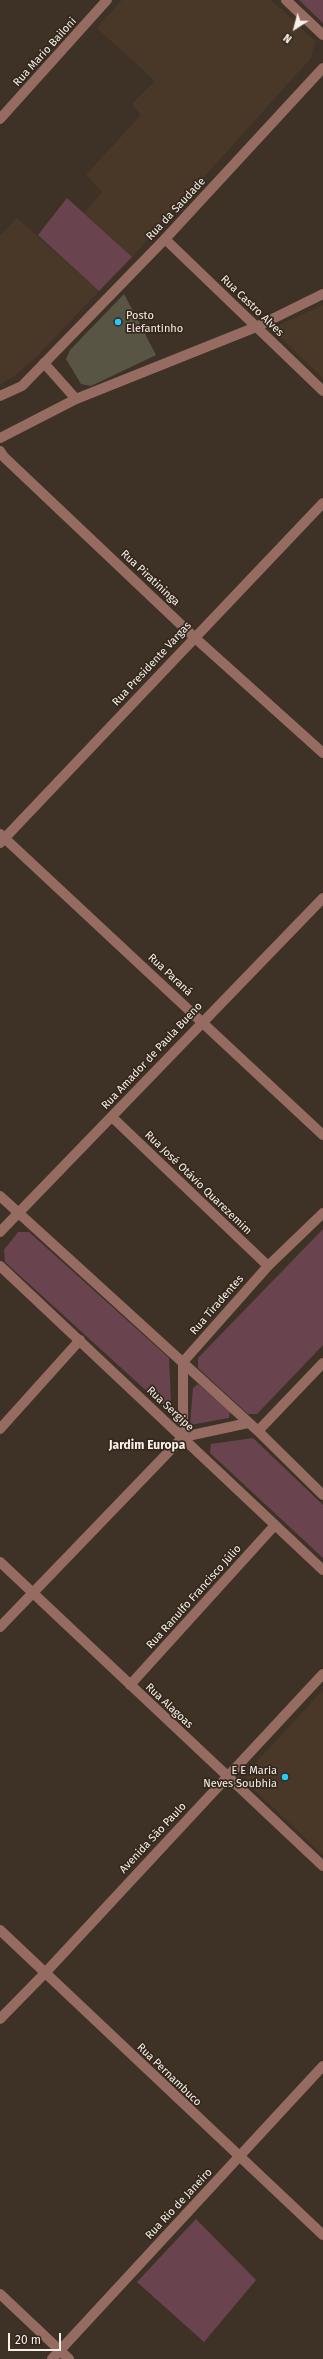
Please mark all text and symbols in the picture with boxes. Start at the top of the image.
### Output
north arrow [275,8,315,48]
street label: Rua Mario Bailoni [11,15,79,89]
text: N [281,31,294,46]
street label: Rua da Saudade [144,175,208,243]
street label: Rua Castro Alves [218,273,286,339]
place label: Posto Elefantinho [126,309,183,335]
marker: Posto Elefantinho [113,317,123,327]
street label: Rua Piratininga [118,547,182,609]
street label: Rua Presidente Vargas [110,619,194,709]
street label: Rua Paraná [145,951,195,999]
street label: Rua Amador de Paula Bueno [99,1000,205,1112]
street label: Rua José Otávio Quarezemim [142,1128,254,1238]
street label: Rua Tiradentes [188,1273,246,1337]
street label: Rua Sergipe [144,1384,196,1434]
district label: Jardim Europa [109,1439,185,1453]
street label: Rua Ranulfo Francisco Júlio [144,1542,244,1652]
street label: Rua Alagoas [142,1681,196,1731]
place label: E E Maria Neves Soubhia [203,1764,277,1790]
marker: E E Maria Neves Soubhia [280,1772,290,1782]
street label: Avenida São Paulo [117,1800,189,1876]
street label: Rua Pernambuco [134,2041,204,2109]
street label: Rua Rio de Janeiro [143,2166,215,2242]
scale bar [10,2325,63,2351]
text: 20 m [15,2333,41,2347]

